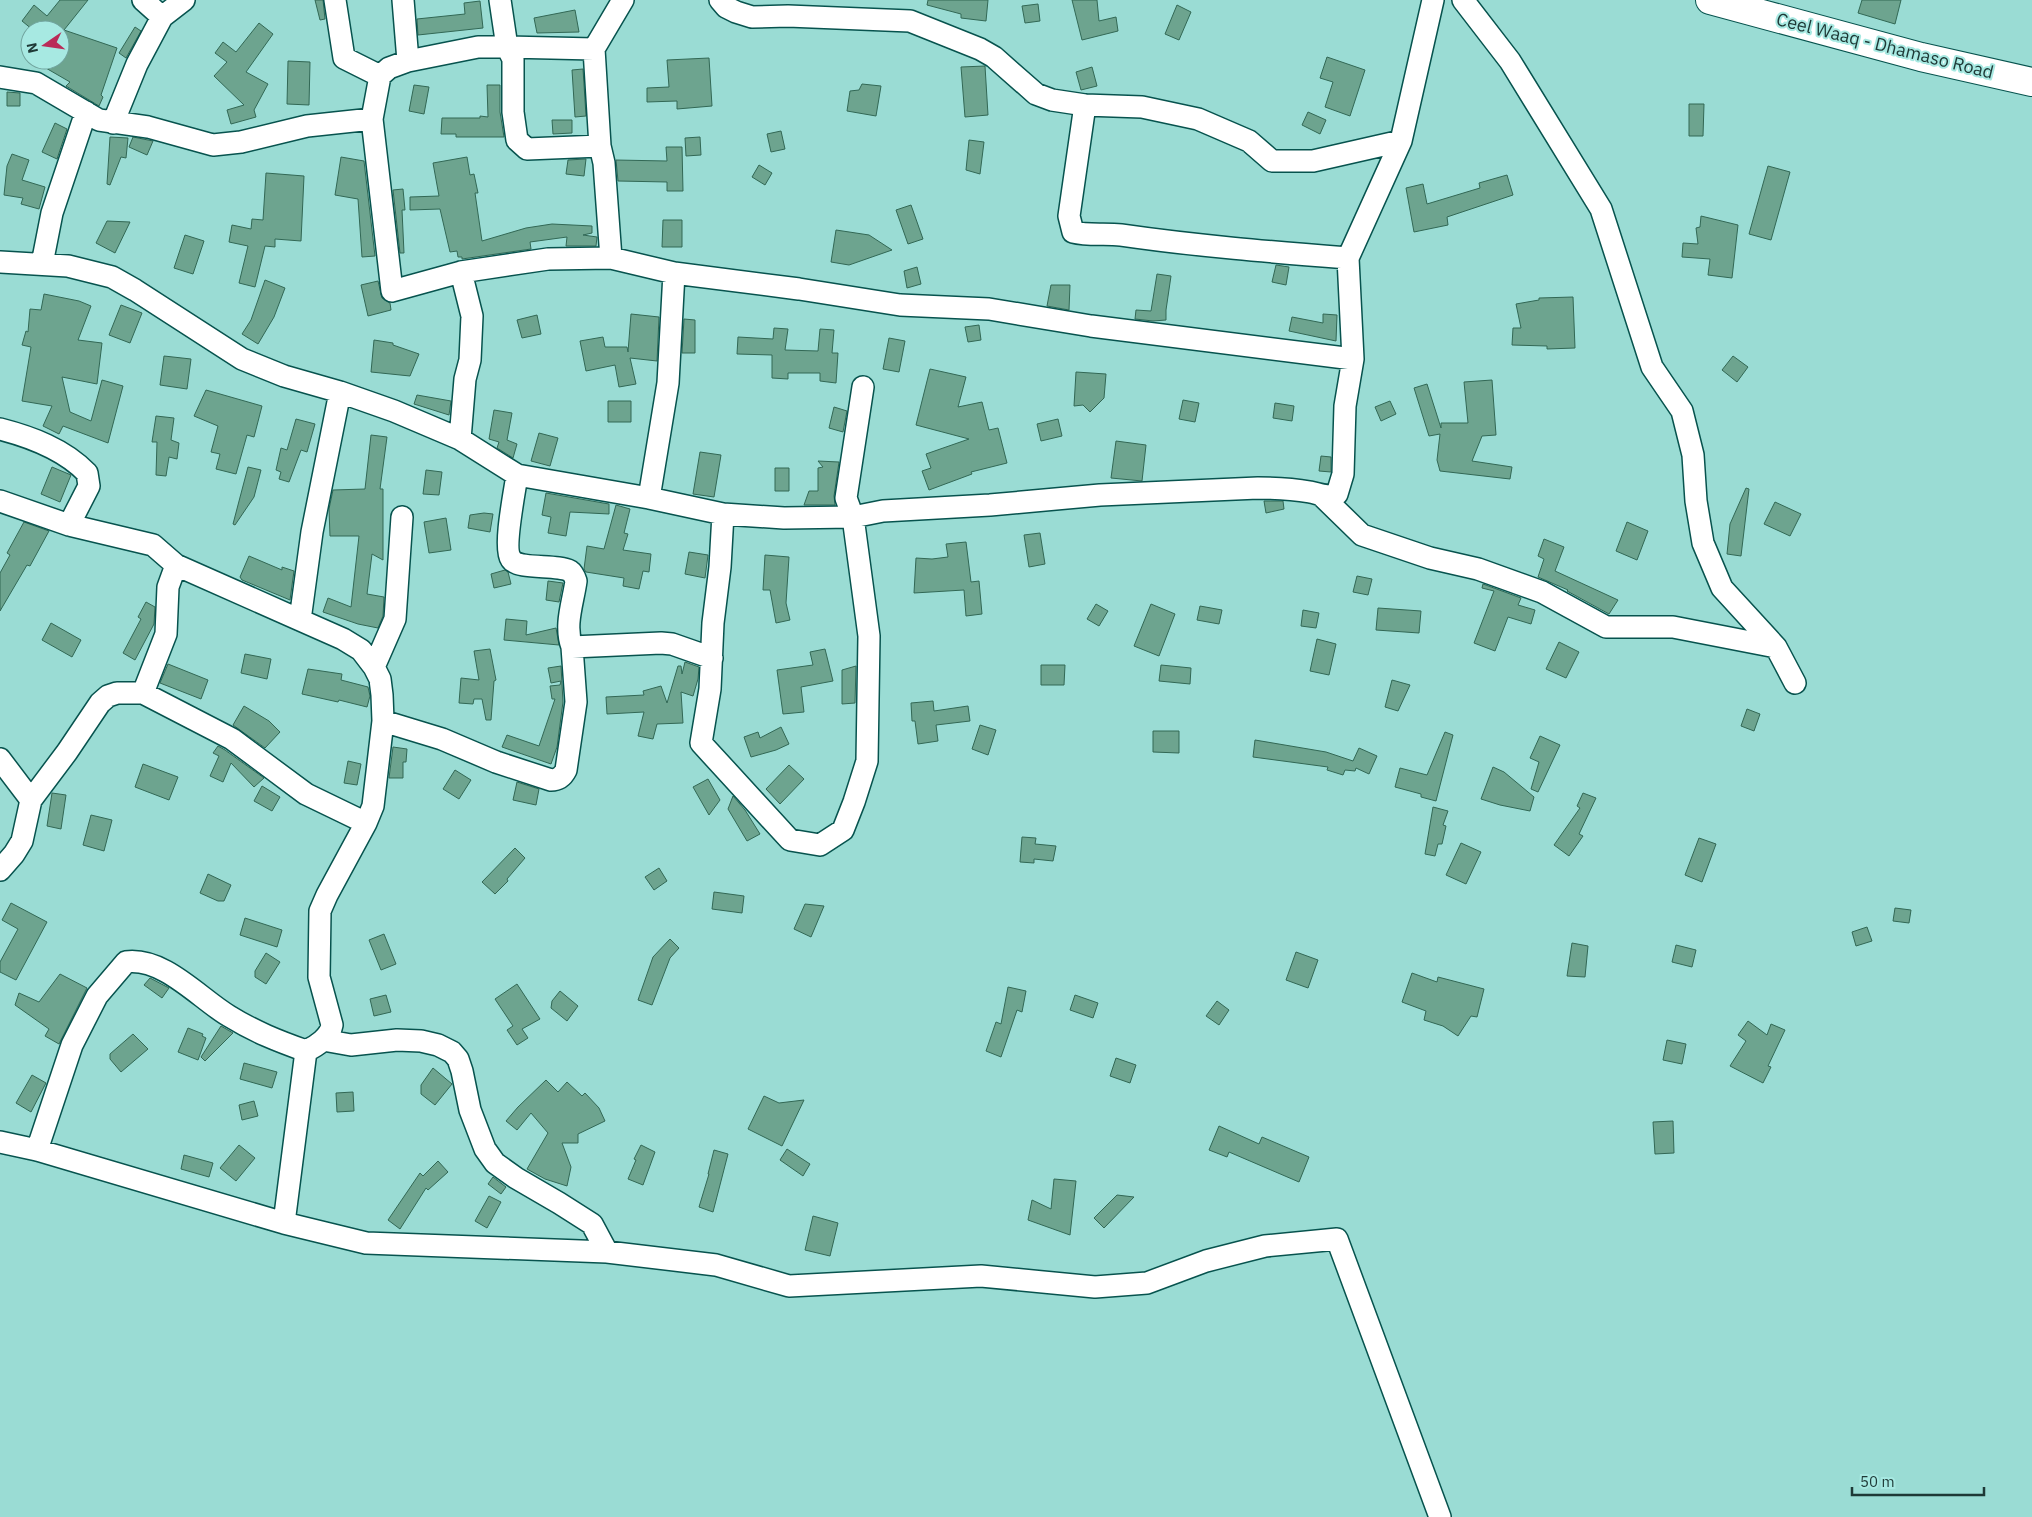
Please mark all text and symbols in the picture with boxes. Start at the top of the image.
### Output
street label: Ceel Waaq - Dhamaso Road [1774,7,1996,84]
north arrow [20,20,70,70]
text: N [22,41,42,55]
scale bar [1852,1464,1984,1496]
text: 50 m [1860,1472,1895,1491]

